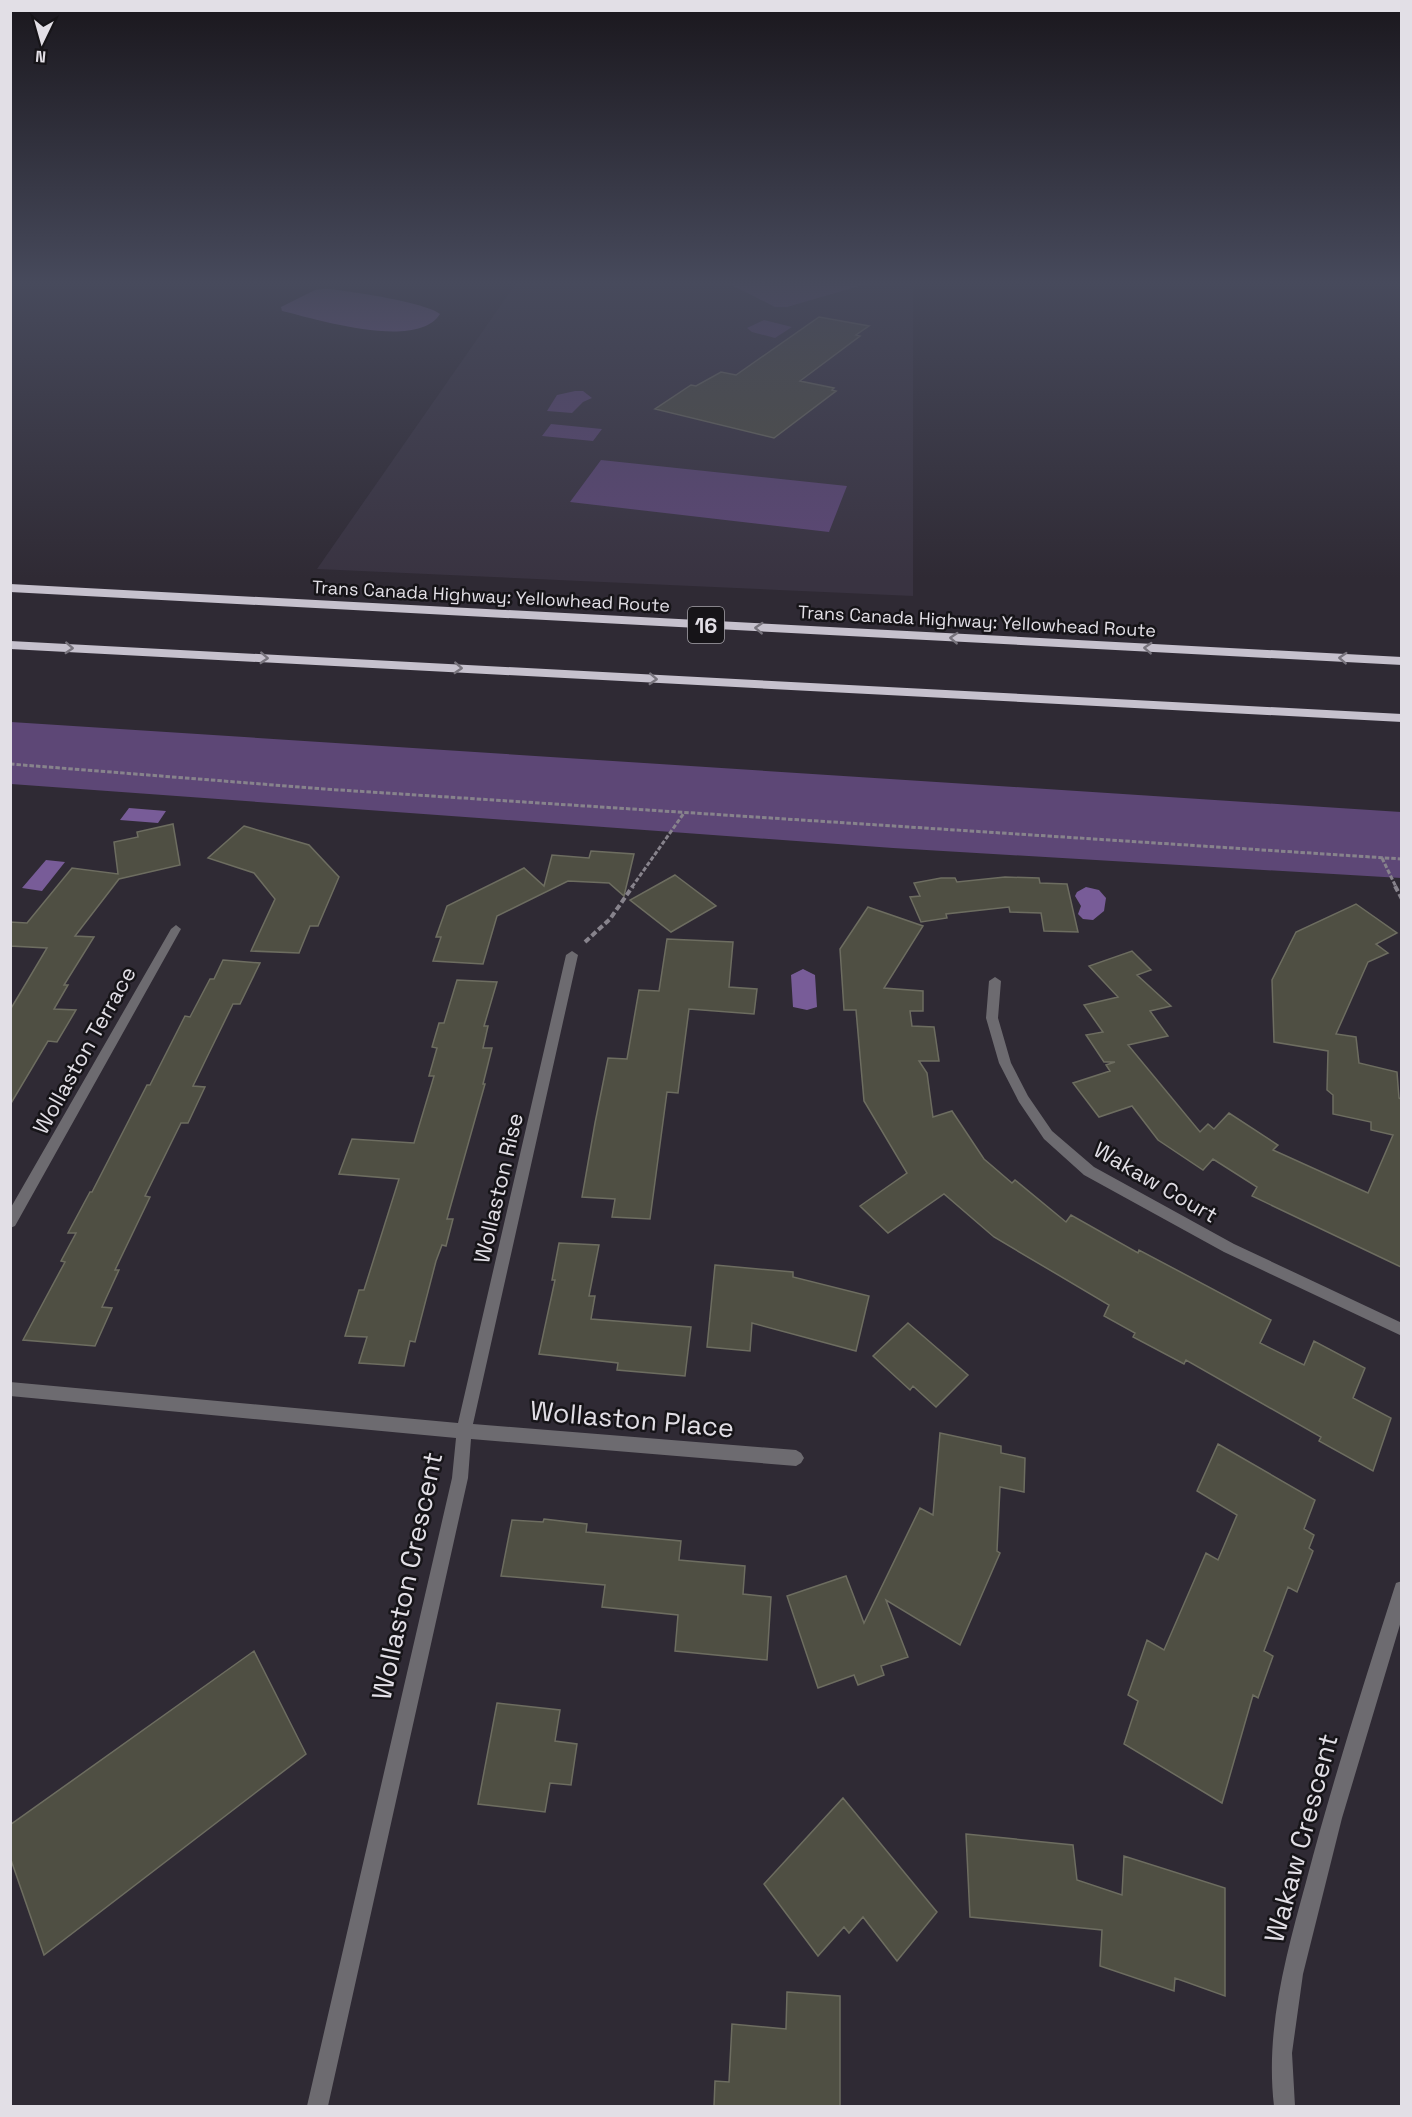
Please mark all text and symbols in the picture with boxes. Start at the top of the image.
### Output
north arrow [12,12,72,72]
text: N [34,46,47,67]
street label: Trans Canada Highway: Yellowhead Route [312,575,670,617]
street label: Trans Canada Highway: Yellowhead Route [798,600,1156,642]
road number: 16 [688,607,724,643]
one-way arrow [754,621,763,634]
one-way arrow [949,631,958,644]
one-way arrow [64,641,73,654]
one-way arrow [1144,642,1153,655]
one-way arrow [259,652,268,665]
one-way arrow [1339,652,1348,665]
one-way arrow [454,662,463,675]
one-way arrow [649,672,658,685]
street label: Wollaston Terrace [26,961,142,1139]
street label: Wollaston Rise [467,1110,529,1266]
street label: Wakaw Court [1089,1135,1223,1229]
street label: Wollaston Place [528,1393,736,1445]
street label: Wollaston Crescent [364,1449,450,1703]
street label: Wakaw Crescent [1256,1730,1346,1946]

